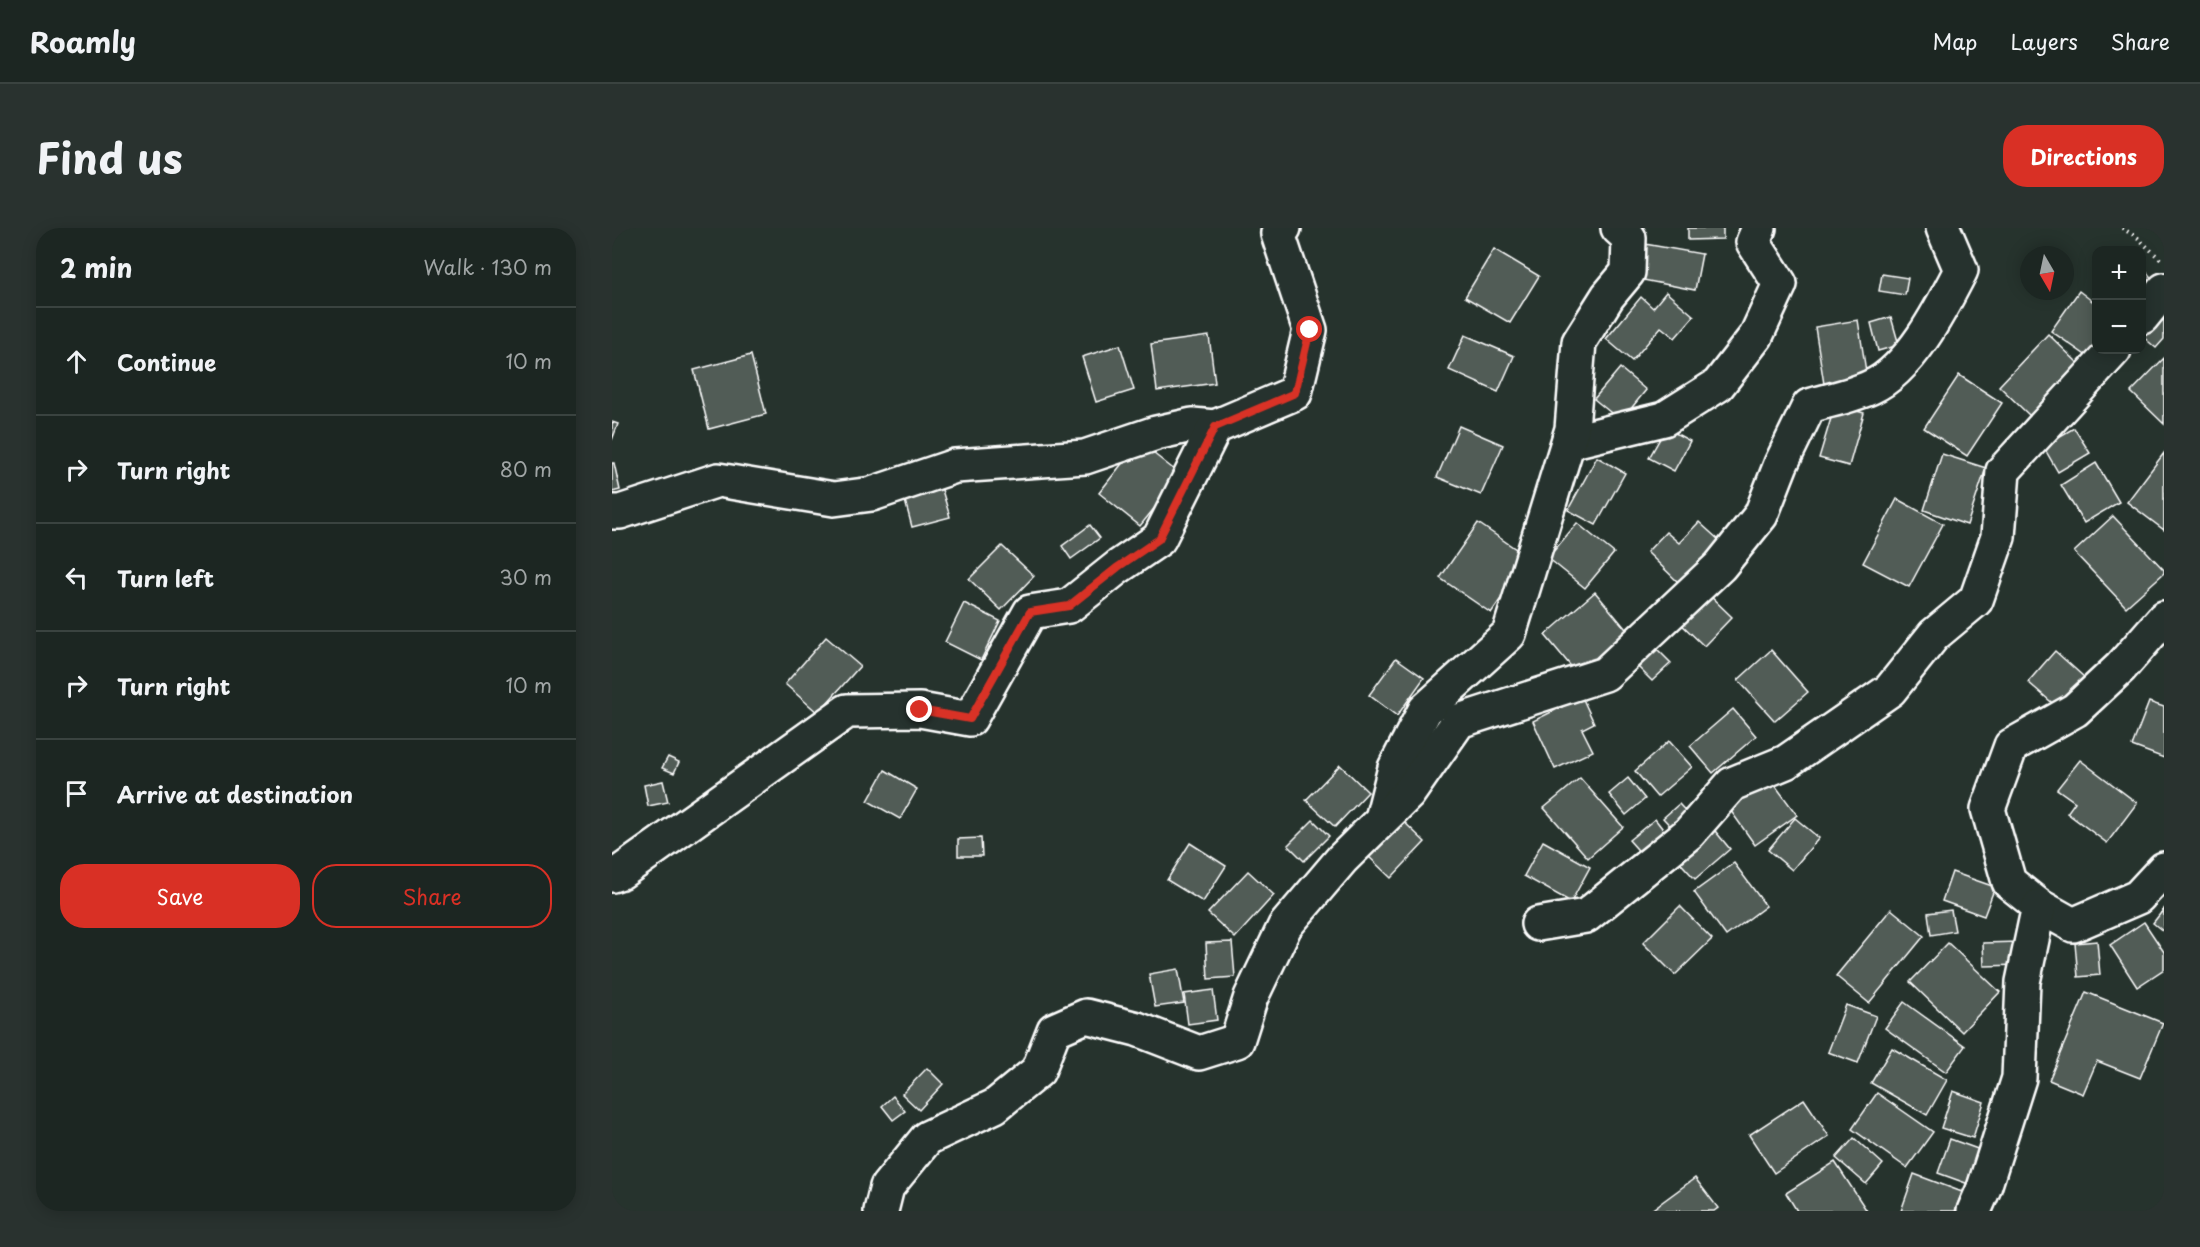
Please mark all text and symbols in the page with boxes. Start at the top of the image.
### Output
text: Roamly [30,20,136,63]
text: Map [1933,25,1977,57]
text: Layers [2010,25,2078,57]
text: Share [2111,25,2170,57]
text: Find us [36,125,183,188]
button: Directions [2003,125,2164,187]
north arrow [2020,246,2074,300]
map controls [2092,246,2146,354]
button: + [2092,246,2146,300]
text: 2 min [60,248,133,287]
text: Walk · 130 m [424,252,552,282]
button: − [2092,300,2146,354]
route start [1296,316,1322,342]
icon: ahead [60,345,93,378]
text: Continue [117,345,216,378]
text: 10 m [505,346,552,376]
icon: right [60,453,93,486]
text: Turn right [117,453,230,486]
text: 80 m [500,454,552,484]
icon: left [60,561,93,594]
text: Turn left [117,561,214,594]
text: 30 m [499,562,552,592]
icon: right [60,669,93,702]
text: Turn right [117,669,230,702]
text: 10 m [505,670,552,700]
route end [906,696,932,722]
icon: arrive [60,777,93,810]
text: Arrive at destination [117,777,353,810]
button: Save [60,864,300,928]
button: Share [312,864,552,928]

